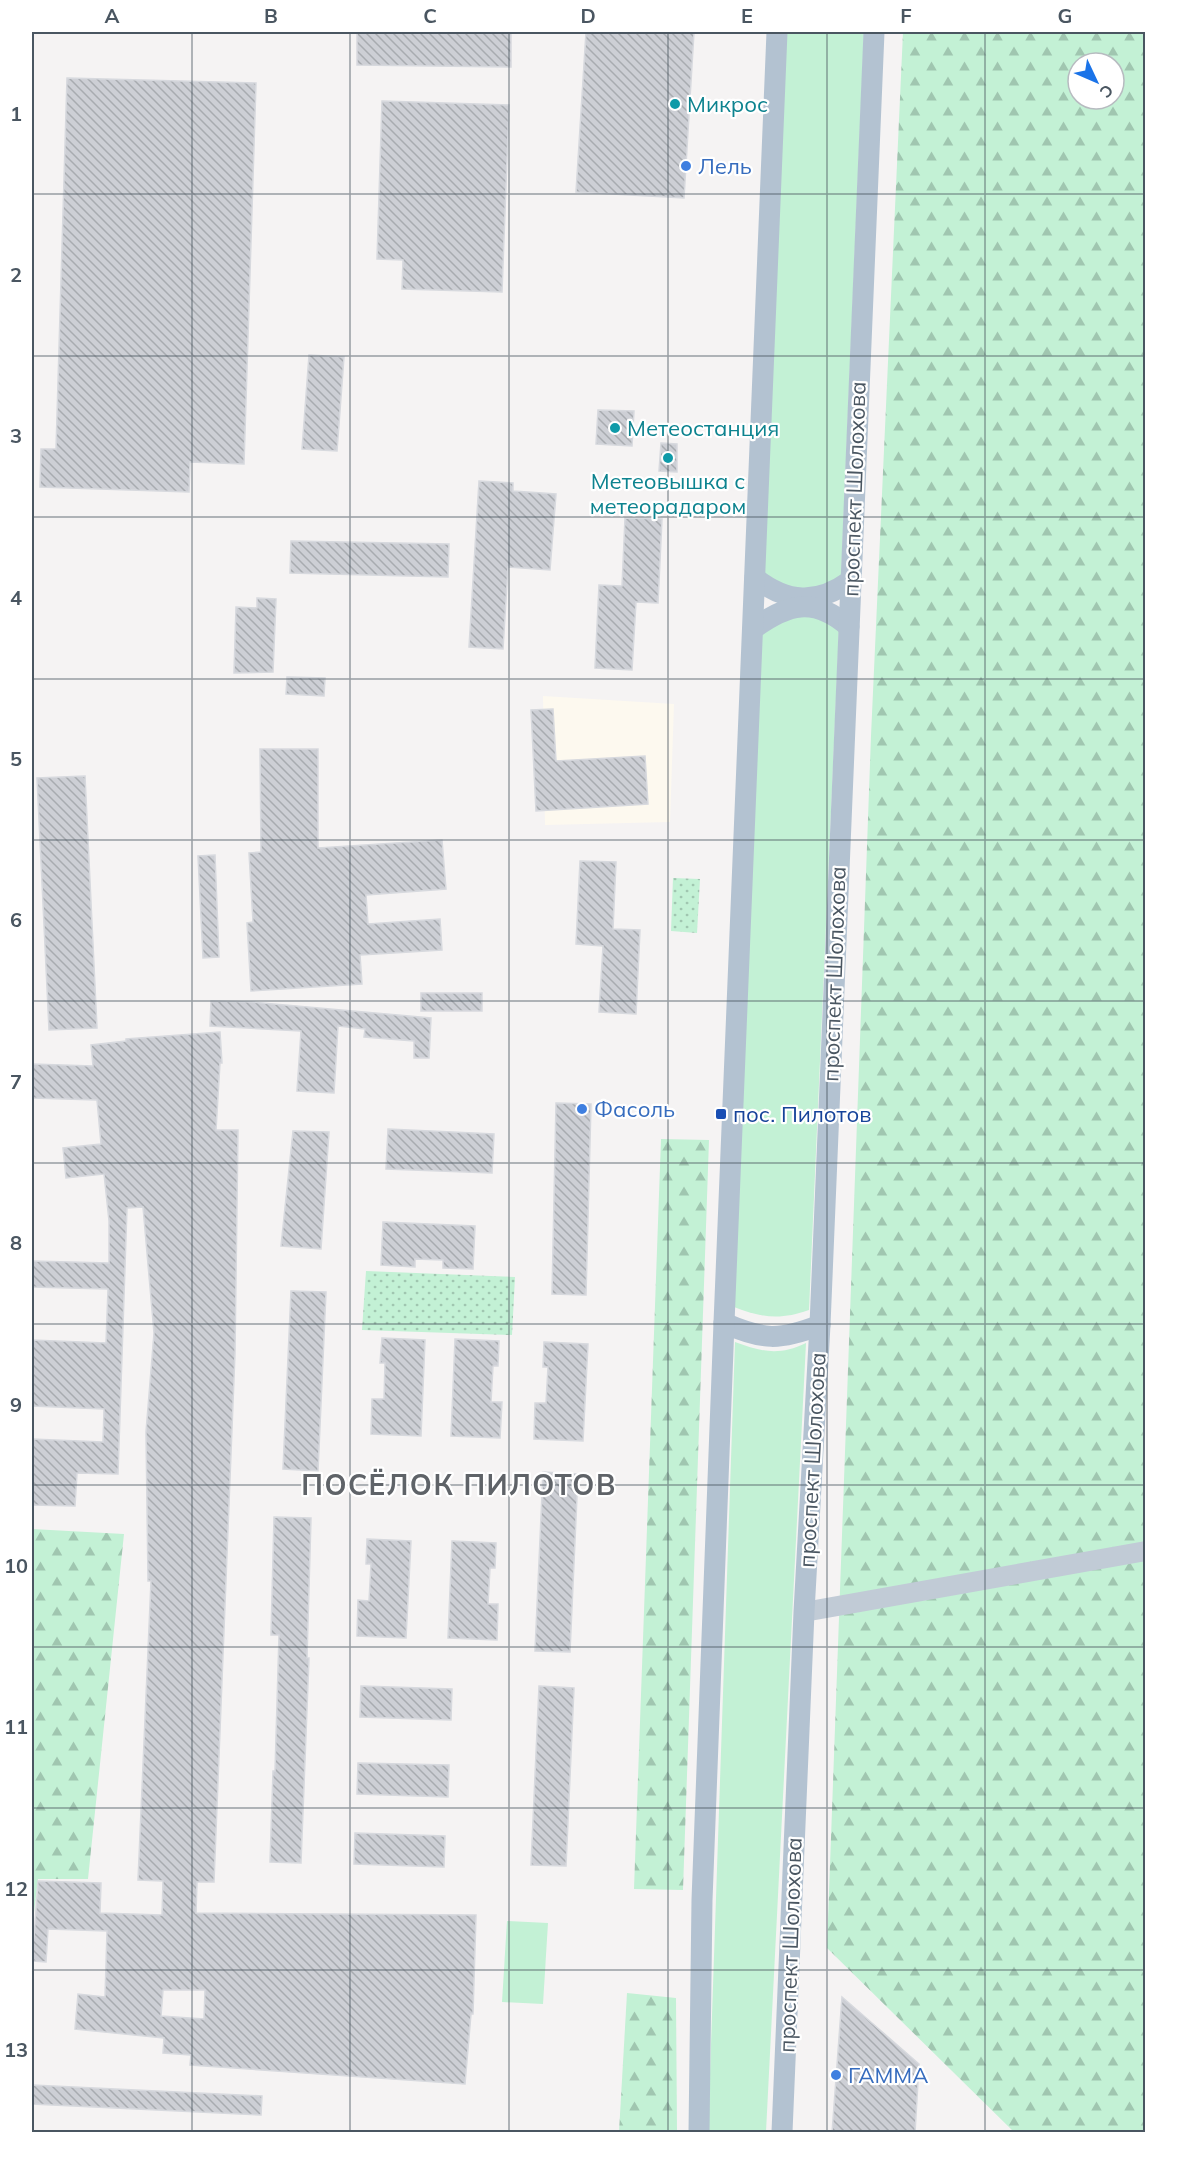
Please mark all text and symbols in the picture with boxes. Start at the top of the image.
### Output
text: A [105,3,120,28]
text: B [264,3,278,28]
text: C [423,3,437,28]
text: D [580,3,596,28]
text: E [741,3,753,28]
text: F [900,3,912,28]
text: G [1058,3,1072,28]
north arrow [1066,51,1126,111]
text: С [1096,81,1118,102]
place label: Микрос [687,90,768,118]
marker: Микрос [668,97,682,111]
text: 1 [10,101,22,126]
place label: Лель [698,152,752,180]
marker: Лель [679,159,693,173]
text: 2 [10,262,22,287]
street label: проспект Шолохова [836,381,872,597]
place label: Метеостанция [627,414,779,442]
marker: Метеостанция [608,421,622,435]
text: 3 [10,423,22,448]
marker: Метеовышка с метеорадаром [661,451,675,465]
place label: Метеовышка с метеорадаром [590,467,746,520]
text: 4 [10,585,22,610]
text: 5 [10,746,22,771]
street label: проспект Шолохова [816,866,852,1082]
text: 6 [10,907,22,932]
text: 7 [10,1069,22,1094]
place label: Фасоль [594,1095,675,1123]
place label: пос. Пилотов [733,1100,872,1128]
marker: Фасоль [575,1102,589,1116]
marker: пос. Пилотов [714,1107,728,1121]
text: 8 [10,1230,22,1255]
street label: проспект Шолохова [792,1352,832,1568]
text: 9 [10,1392,22,1417]
district label: ПОСЁЛОК ПИЛОТОВ [301,1467,617,1502]
text: 10 [4,1553,28,1578]
text: 11 [4,1714,28,1739]
street label: проспект Шолохова [772,1837,808,2053]
text: 12 [4,1876,28,1901]
text: 13 [4,2037,28,2062]
place label: ГАММА [848,2061,928,2089]
marker: ГАММА [829,2068,843,2082]

